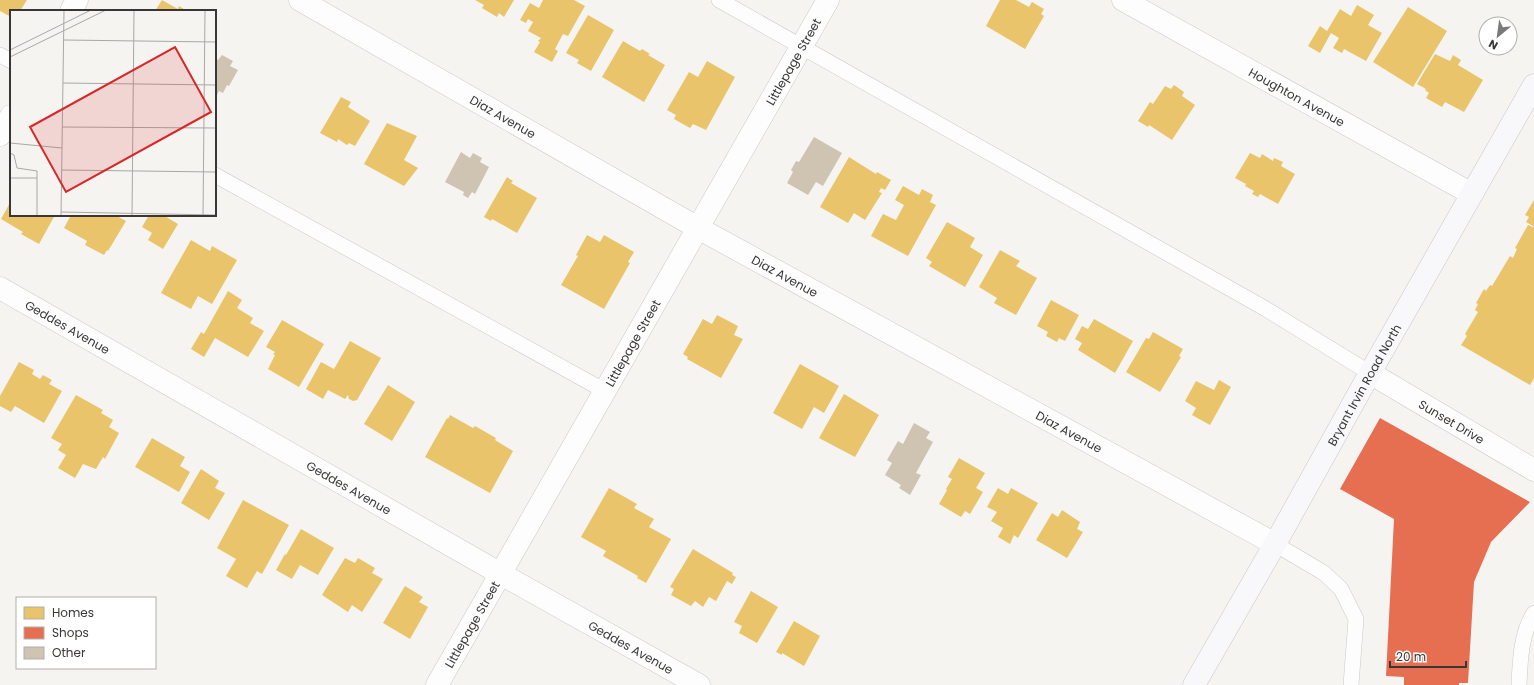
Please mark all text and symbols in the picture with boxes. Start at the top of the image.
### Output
inset map [10,10,216,216]
street label: Littlepage Street [761,15,824,108]
north arrow [1478,16,1518,56]
text: N [1486,36,1501,54]
street label: Houghton Avenue [1246,63,1348,130]
street label: Diaz Avenue [467,91,539,142]
street label: Diaz Avenue [749,251,821,301]
street label: Geddes Avenue [22,296,113,358]
street label: Littlepage Street [601,296,664,389]
street label: Bryant Irvin Road North [1323,321,1405,449]
street label: Sunset Drive [1416,395,1488,447]
street label: Diaz Avenue [1033,406,1106,456]
street label: Geddes Avenue [304,456,395,518]
street label: Littlepage Street [440,578,503,671]
legend [16,597,156,669]
text: Homes [52,604,94,621]
street label: Geddes Avenue [585,616,677,678]
text: Shops [52,624,89,641]
scale bar [1390,643,1466,669]
text: Other [52,644,86,661]
text: 20 m [1396,648,1426,665]

